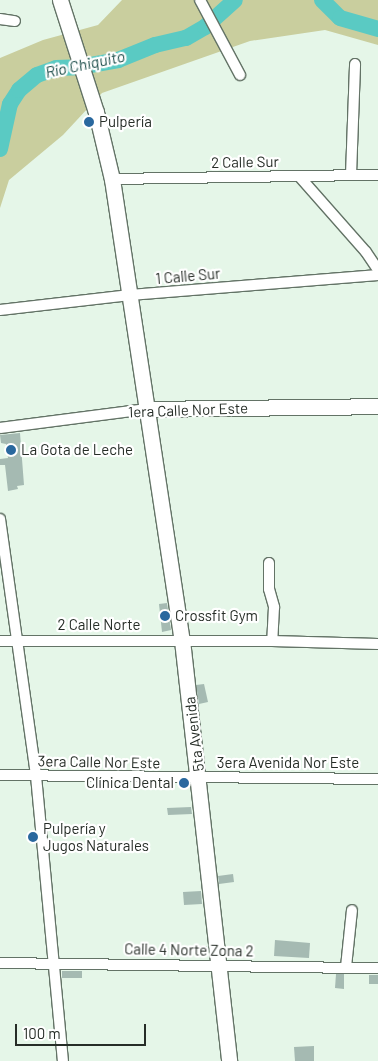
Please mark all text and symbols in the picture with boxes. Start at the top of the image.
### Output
water label: Río Chiquito [43,46,127,82]
place label: Pulpería [99,113,152,131]
marker: Pulpería [83,116,95,128]
street label: 2 Calle Sur [211,152,279,172]
street label: 1 Calle Sur [155,264,221,288]
street label: 1era Calle Nor Este [128,399,248,421]
place label: La Gota de Leche [21,441,133,459]
marker: La Gota de Leche [5,444,17,456]
place label: Crossfit Gym [175,607,258,625]
marker: Crossfit Gym [159,610,171,622]
street label: 2 Calle Norte [58,616,140,634]
street label: 5ta Avenida [180,696,208,772]
street label: 3era Calle Nor Este [38,752,160,772]
street label: 3era Avenida Nor Este [217,754,359,772]
place label: Clínica Dental [86,774,174,792]
marker: Clínica Dental [178,777,190,789]
place label: Pulpería y Jugos Naturales [43,819,149,854]
marker: Pulpería y Jugos Naturales [27,831,39,843]
street label: Calle 4 Norte Zona 2 [124,940,254,960]
scale bar [18,1014,149,1046]
text: 100 m [23,1024,61,1042]

